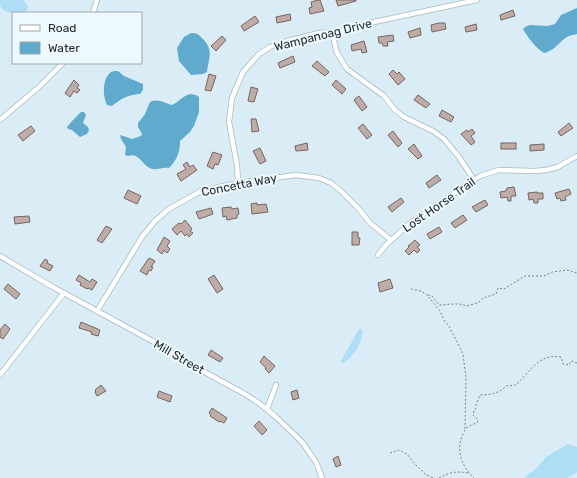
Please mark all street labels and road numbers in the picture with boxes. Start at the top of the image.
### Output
street label: Wampanoag Drive [273,16,374,54]
street label: Concetta Way [200,171,278,199]
street label: Lost Horse Trail [400,175,478,235]
street label: Mill Street [151,337,207,377]

